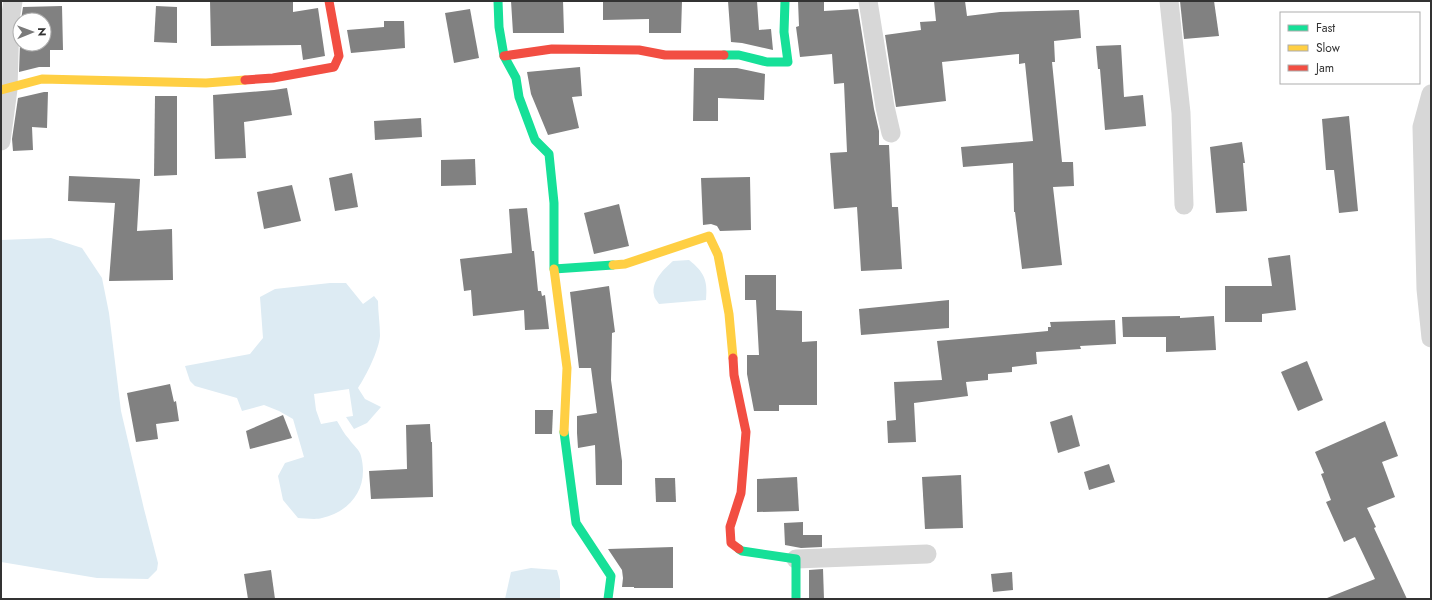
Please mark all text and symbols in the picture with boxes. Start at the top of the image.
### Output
north arrow [12,12,52,52]
legend [1280,12,1420,84]
text: Fast [1316,19,1335,37]
text: N [34,27,50,36]
text: Slow [1316,39,1341,57]
text: Jam [1314,59,1334,77]

